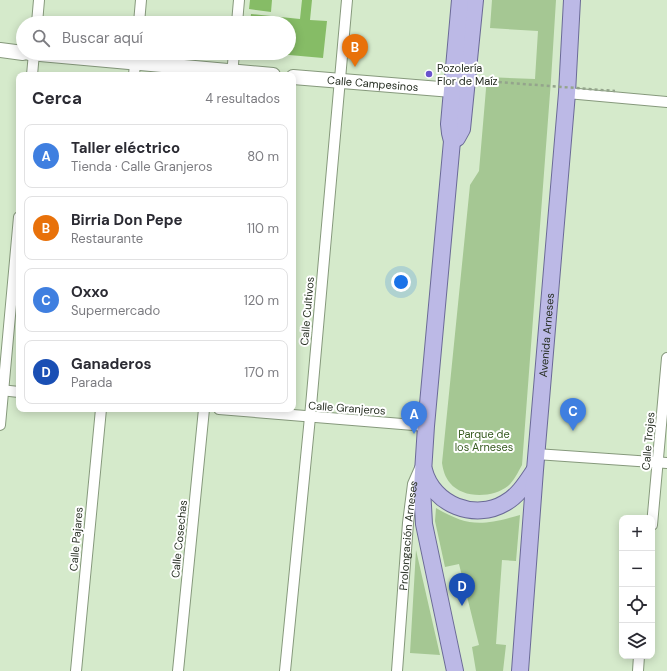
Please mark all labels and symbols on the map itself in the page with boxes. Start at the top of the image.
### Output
pin: B [342,34,368,67]
place label: Pozolería Flor de Maíz [437,61,498,88]
marker: Pozolería Flor de Maíz [424,69,434,79]
street label: Calle Campesinos [327,73,419,94]
your location [391,272,411,292]
street label: Calle Cultivos [297,276,317,346]
street label: Avenida Arneses [536,292,557,378]
street label: Calle Granjeros [308,398,386,418]
pin: C [560,398,586,431]
pin: A [401,401,427,434]
street label: Calle Trojes [638,411,658,471]
park label: Parque de los Arneses [455,427,513,454]
street label: Prolongación Arneses [396,478,421,591]
street label: Calle Cosechas [168,499,190,579]
street label: Calle Pajares [66,506,86,572]
pin: D [449,573,475,606]

